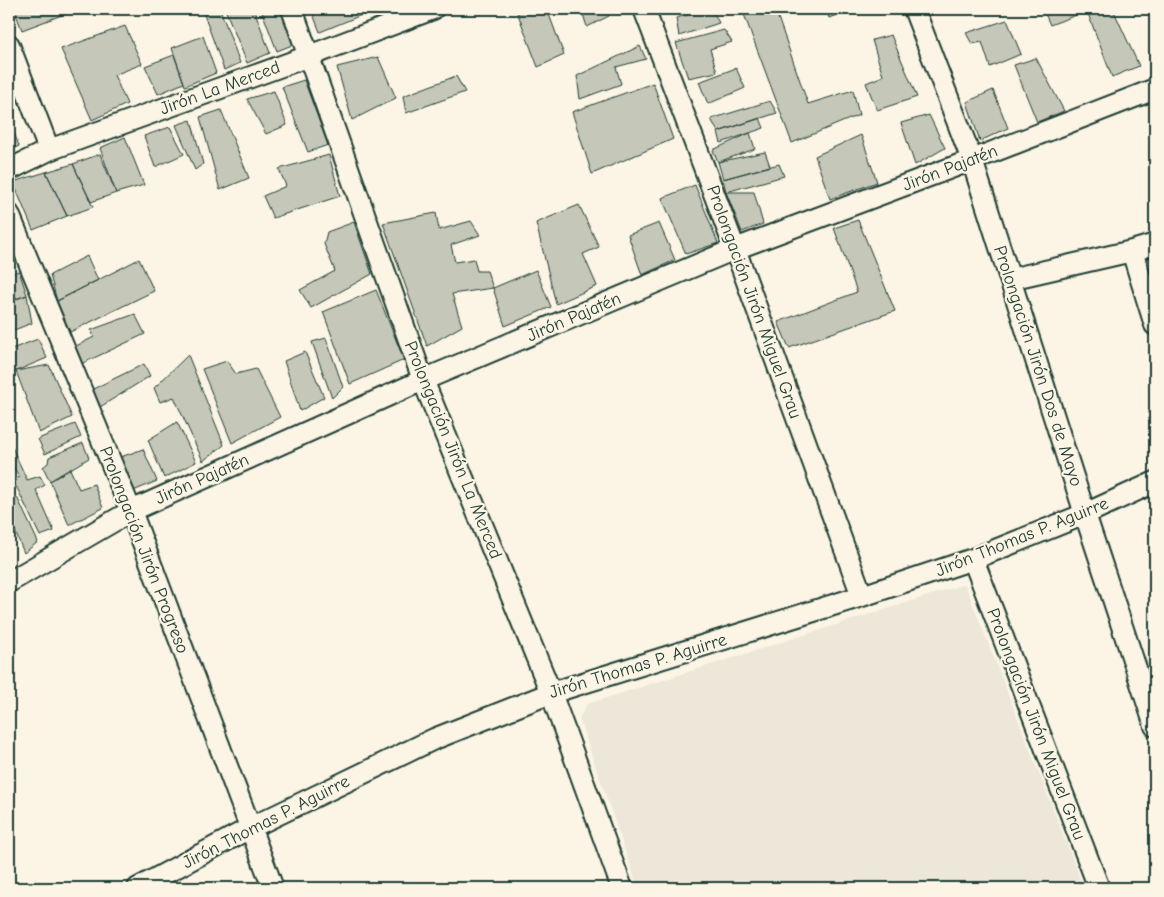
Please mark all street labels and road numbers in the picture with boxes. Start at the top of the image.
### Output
street label: Jirón La Merced [157,57,283,119]
street label: Jirón Pajatén [899,140,1001,196]
street label: Prolongación Jirón Miguel Grau [702,183,806,421]
street label: Prolongación Jirón Dos de Mayo [989,243,1087,489]
street label: Jirón Pajatén [524,288,624,346]
street label: Prolongación Jirón La Merced [400,338,506,562]
street label: Prolongación Jirón Progreso [95,443,193,657]
street label: Jirón Pajatén [152,449,252,509]
street label: Jirón Thomas P. Aguirre [932,493,1112,581]
street label: Prolongación Jirón Miguel Grau [982,605,1090,843]
street label: Jirón Thomas P. Aguirre [547,629,729,703]
street label: Jirón Thomas P. Aguirre [179,771,353,873]

